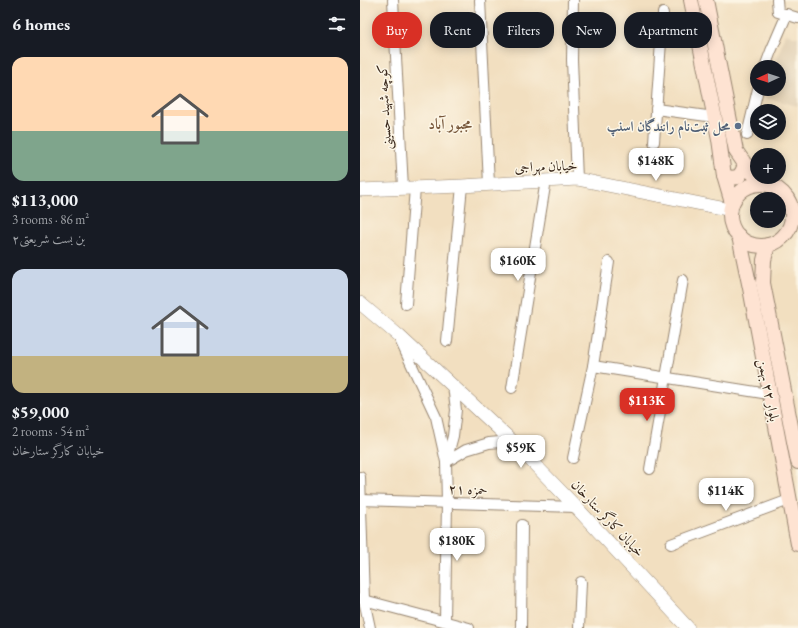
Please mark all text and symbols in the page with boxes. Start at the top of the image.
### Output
chip: Buy [372,12,422,48]
chip: Rent [430,12,485,48]
chip: Filters [493,12,554,48]
chip: New [562,12,616,48]
chip: Apartment [624,12,712,48]
text: 6 homes [12,13,70,35]
icon: filters [326,13,348,35]
north arrow [750,60,786,96]
map controls [750,60,786,228]
street label: کوچه شهید حسینی [373,64,396,150]
icon: home [144,83,216,155]
button: layers [750,104,786,140]
district label: مجبور آباد [428,114,473,133]
place label: محل ثبت‌نام رانندگان اسنپ [607,117,731,139]
marker: محل ثبت‌نام رانندگان اسنپ [733,121,743,131]
pin: $148K [628,148,684,182]
button: + [750,148,786,184]
text: $148K [638,152,674,169]
street label: خیابان مهراجی [514,156,578,177]
text: $113,000 [12,189,78,211]
button: − [750,192,786,228]
text: 3 rooms · 86 m² [12,211,89,228]
text: بن بست شریعتی۲ [12,230,85,247]
pin: $160K [490,248,546,282]
text: $160K [500,252,536,269]
icon: home [144,295,216,367]
street label: بلوار ۲۲ بهمن [753,357,784,424]
pin: $113K [619,388,675,422]
text: $113K [629,392,665,409]
text: $59,000 [12,401,69,423]
text: 2 rooms · 54 m² [12,423,89,440]
pin: $59K [497,435,545,469]
text: $59K [506,439,536,456]
text: خیابان کارگر ستارخان [12,442,104,459]
street label: خیابان کارگر ستارخان [568,476,648,560]
pin: $114K [698,478,754,512]
street label: حمزه ۲۱ [448,479,488,499]
text: $114K [708,482,744,499]
pin: $180K [429,528,485,562]
text: $180K [439,532,475,549]

